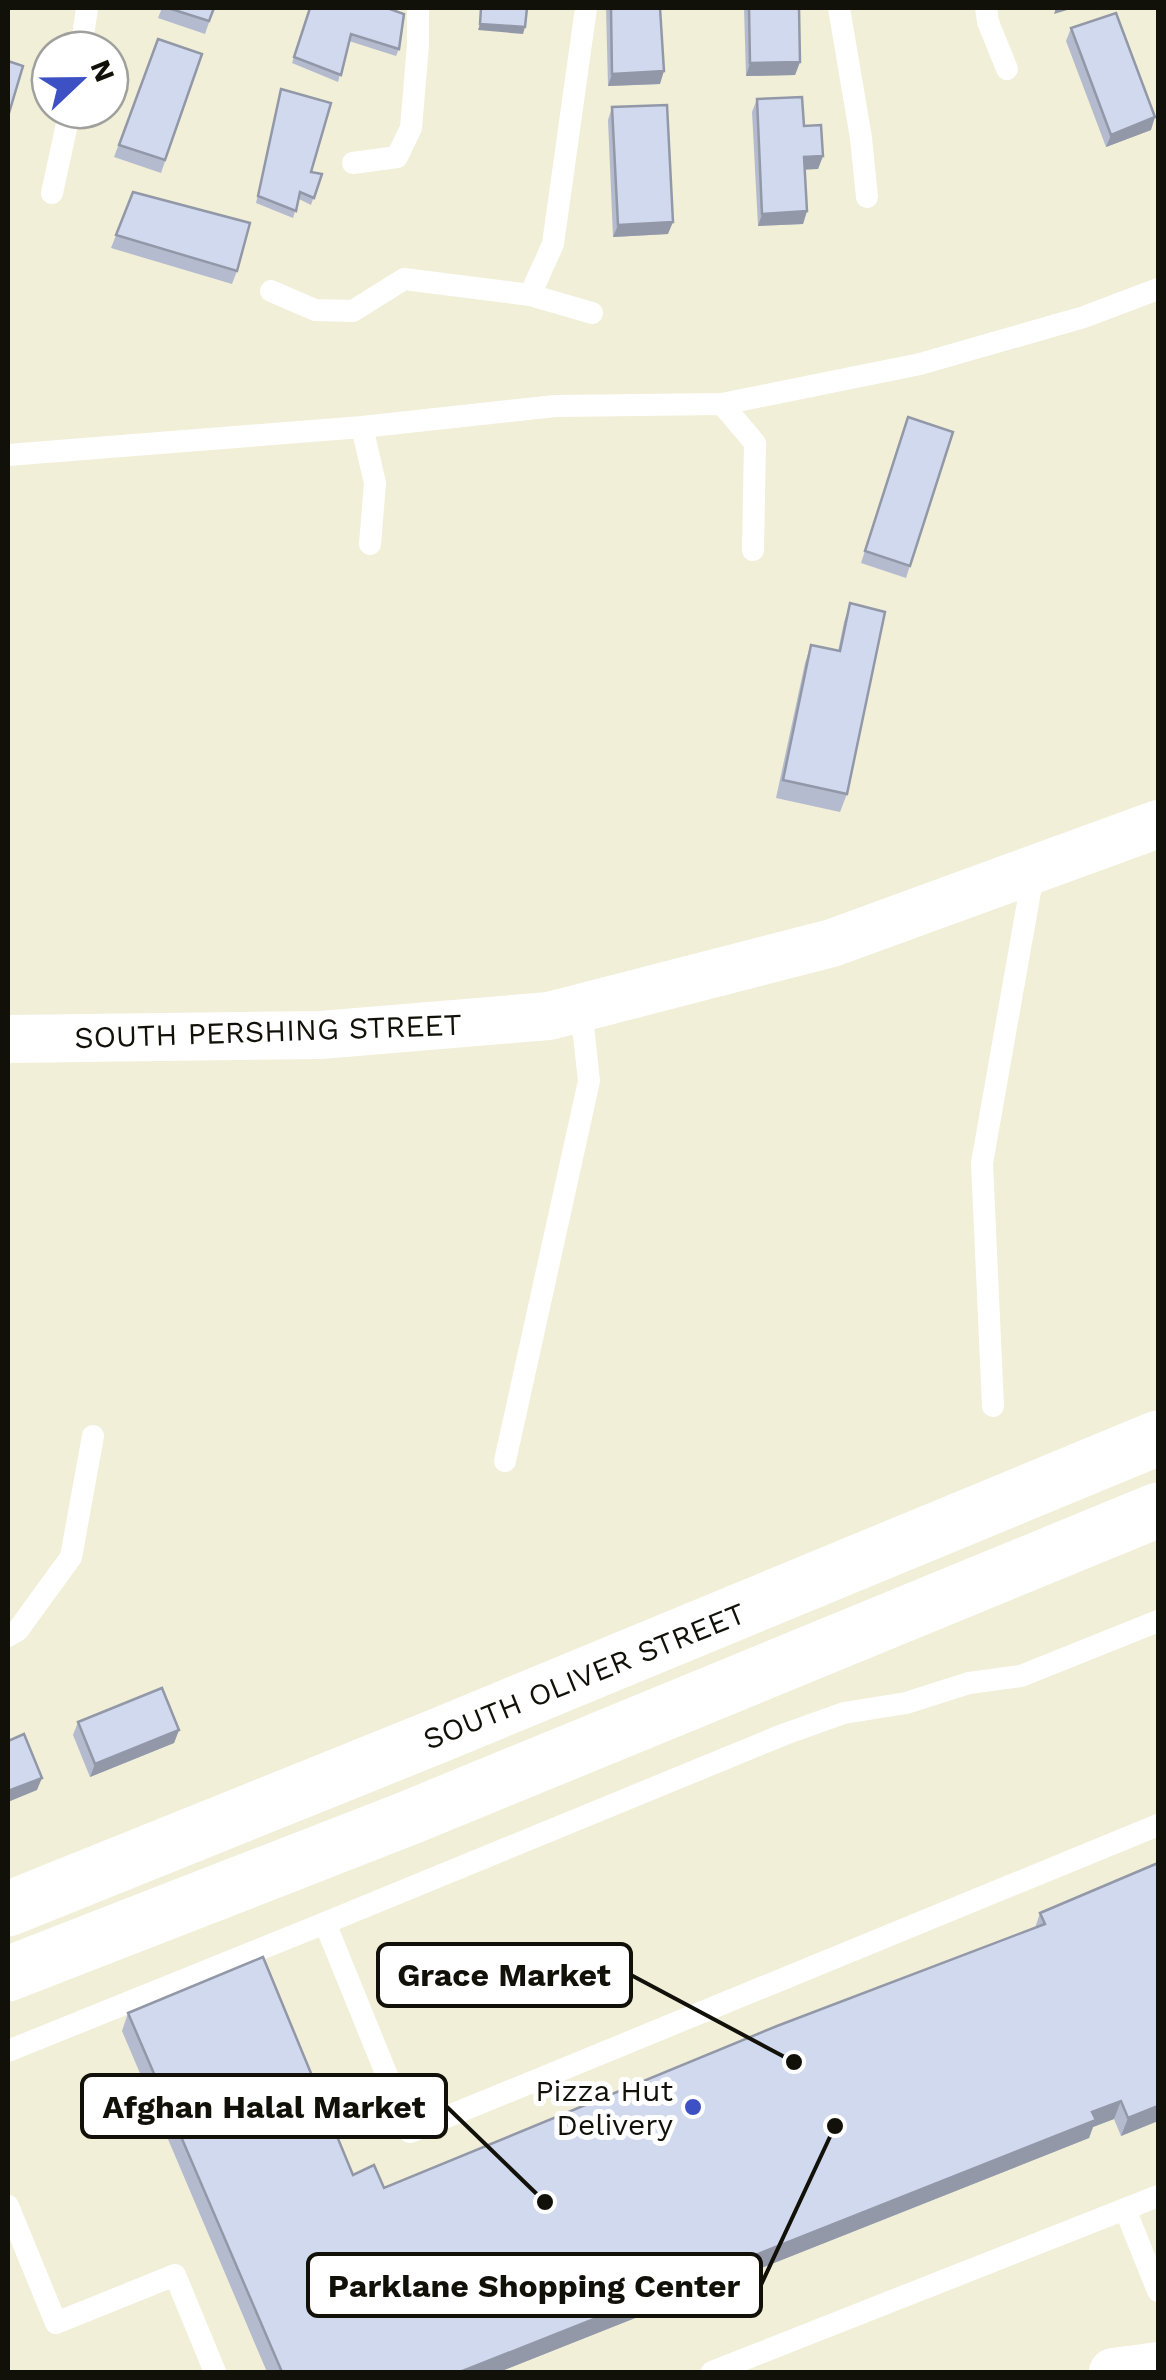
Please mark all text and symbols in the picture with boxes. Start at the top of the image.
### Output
north arrow [30,30,130,130]
text: N [84,55,122,87]
street label: SOUTH PERSHING STREET [74,1007,462,1055]
street label: SOUTH OLIVER STREET [418,1595,750,1757]
callout: Grace Market [378,1944,631,2006]
text: Grace Market [397,1956,611,1994]
place label: Pizza Hut Delivery [535,2073,674,2142]
callout: Afghan Halal Market [82,2075,446,2137]
text: Afghan Halal Market [102,2088,426,2126]
marker: Pizza Hut Delivery [682,2096,704,2118]
callout: Parklane Shopping Center [308,2254,761,2316]
text: Parklane Shopping Center [328,2267,741,2305]

